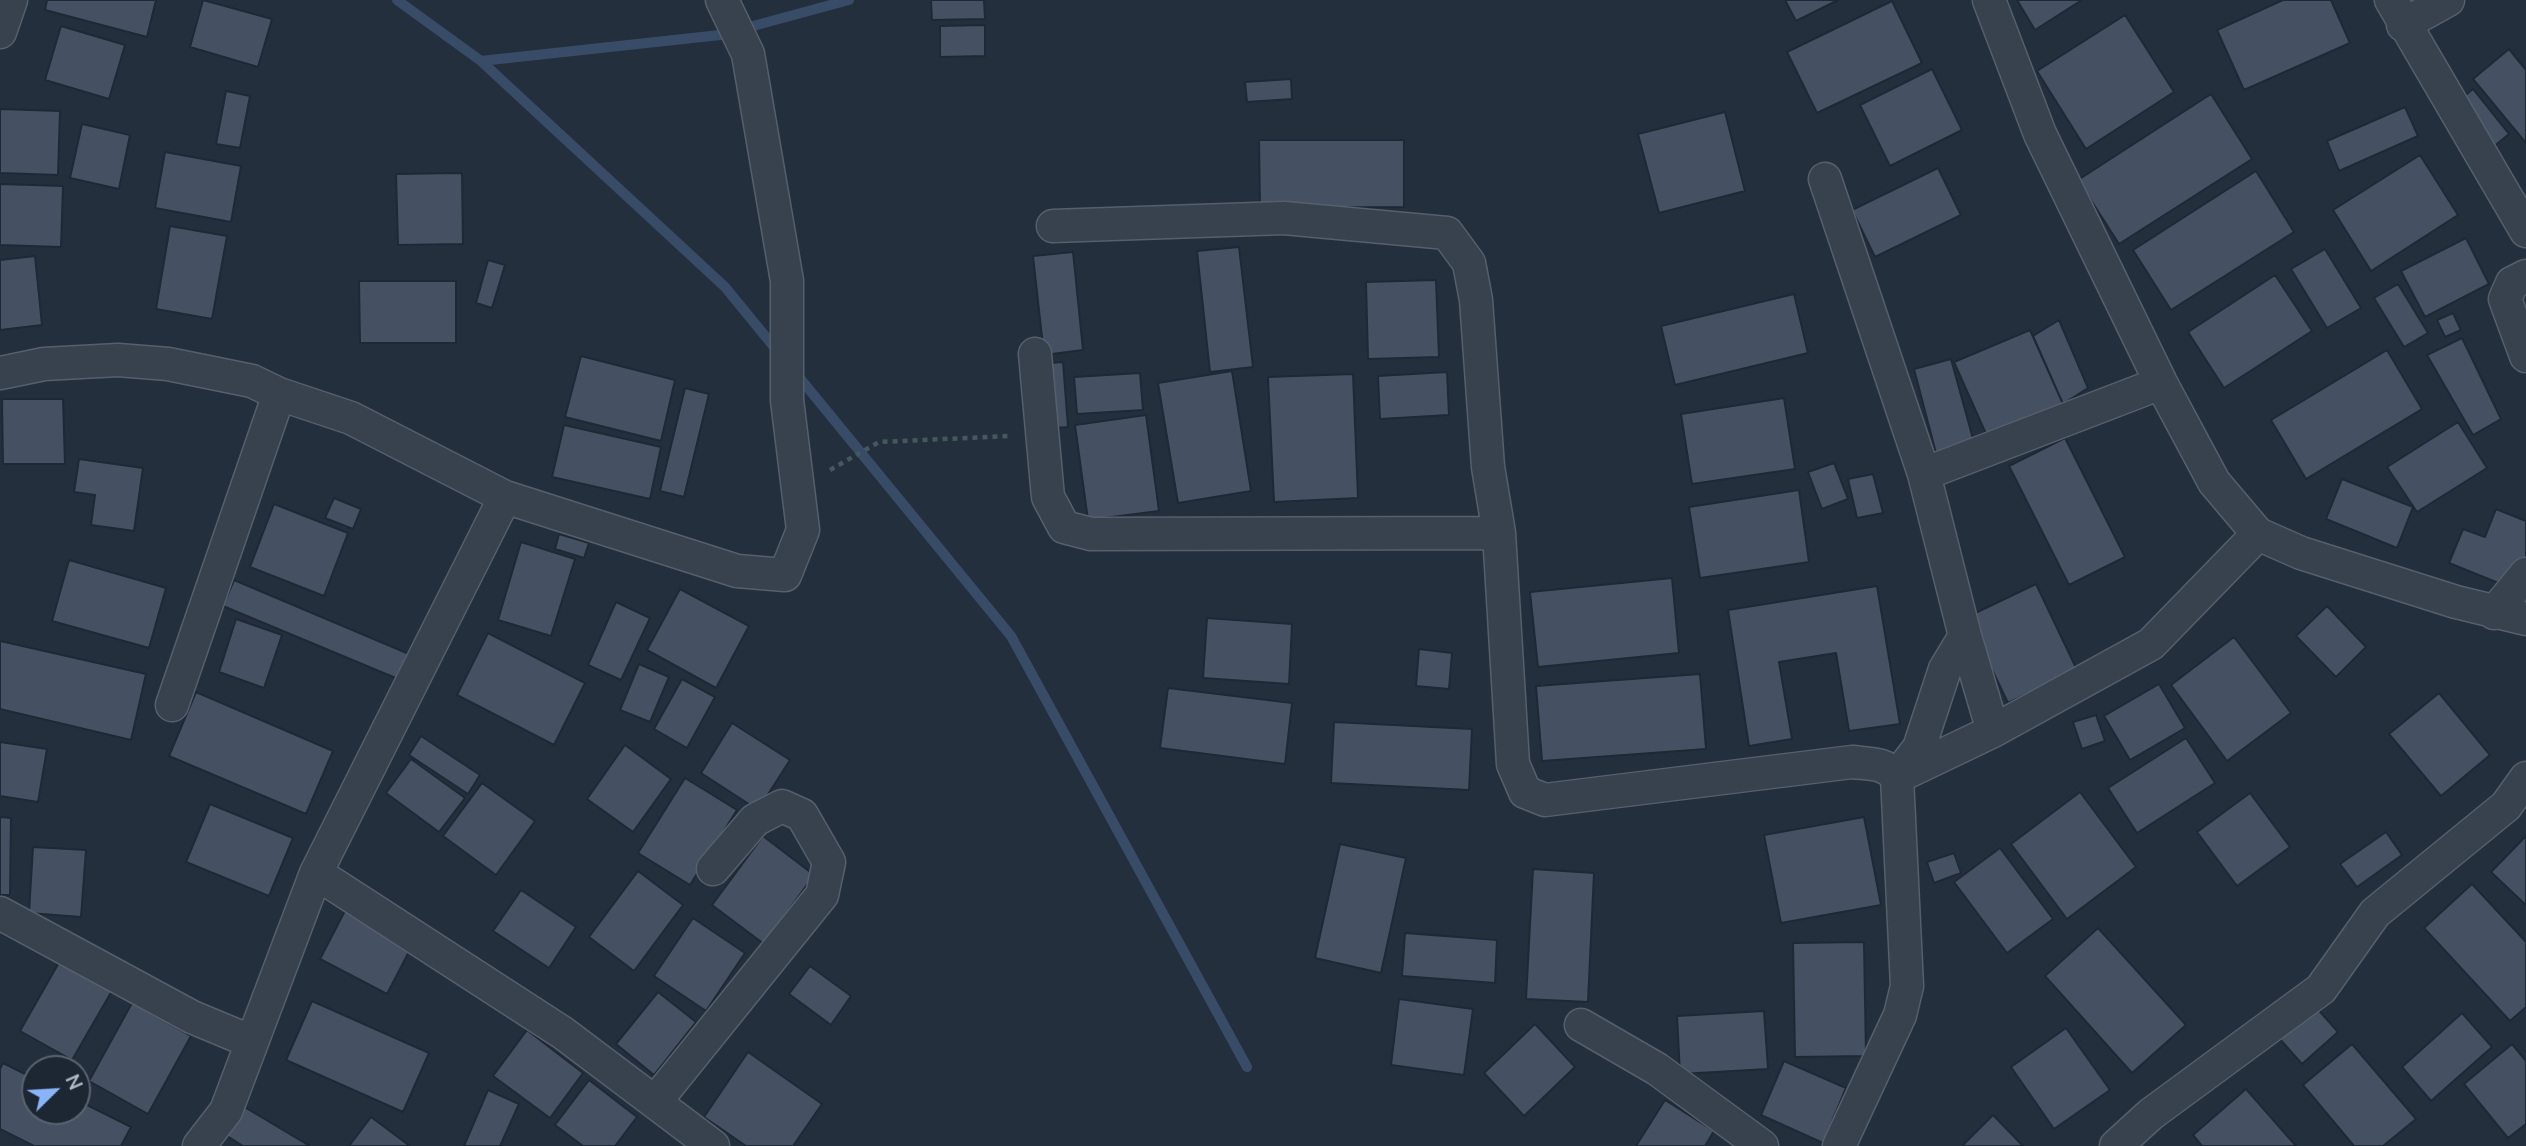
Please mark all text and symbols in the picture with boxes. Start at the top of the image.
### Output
north arrow [21,1055,91,1125]
text: N [59,1070,88,1094]

